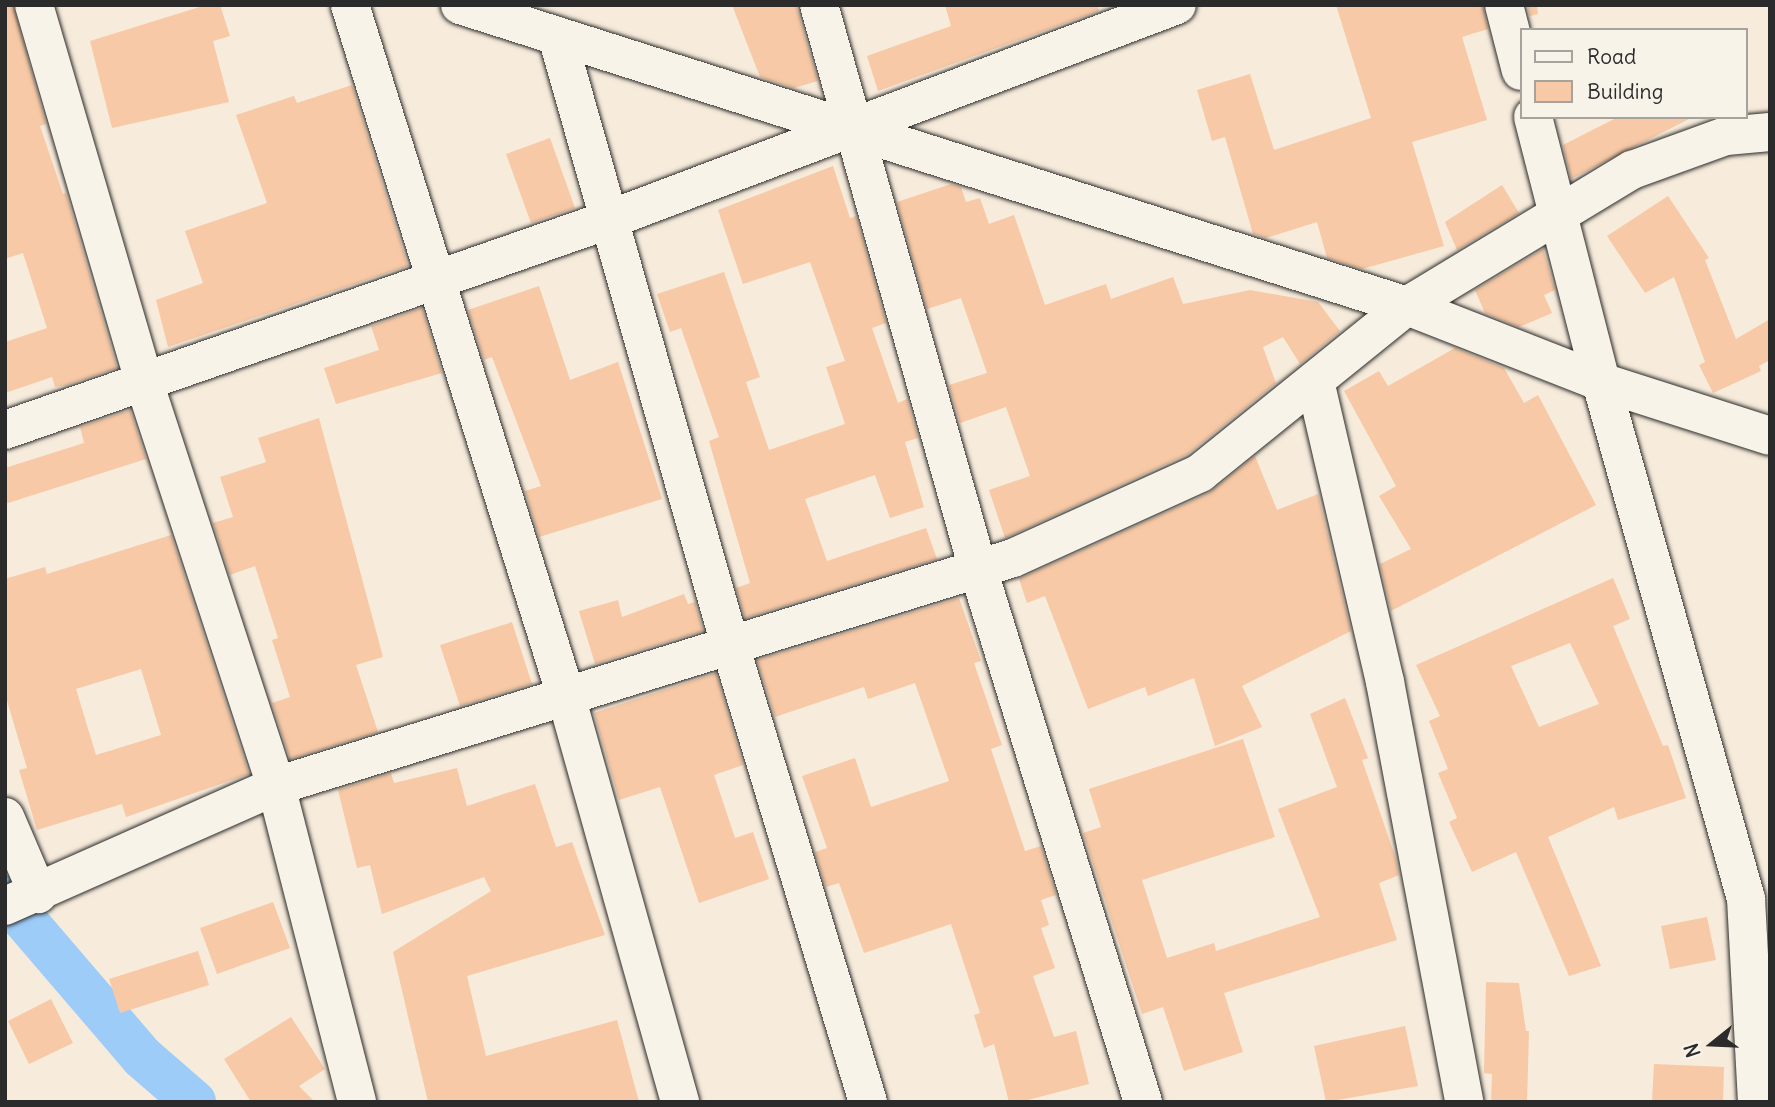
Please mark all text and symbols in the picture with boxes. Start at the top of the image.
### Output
legend [1520,28,1747,119]
text: Road [1587,43,1636,70]
text: Building [1587,78,1663,105]
north arrow [1677,1009,1747,1079]
text: N [1679,1041,1705,1060]

